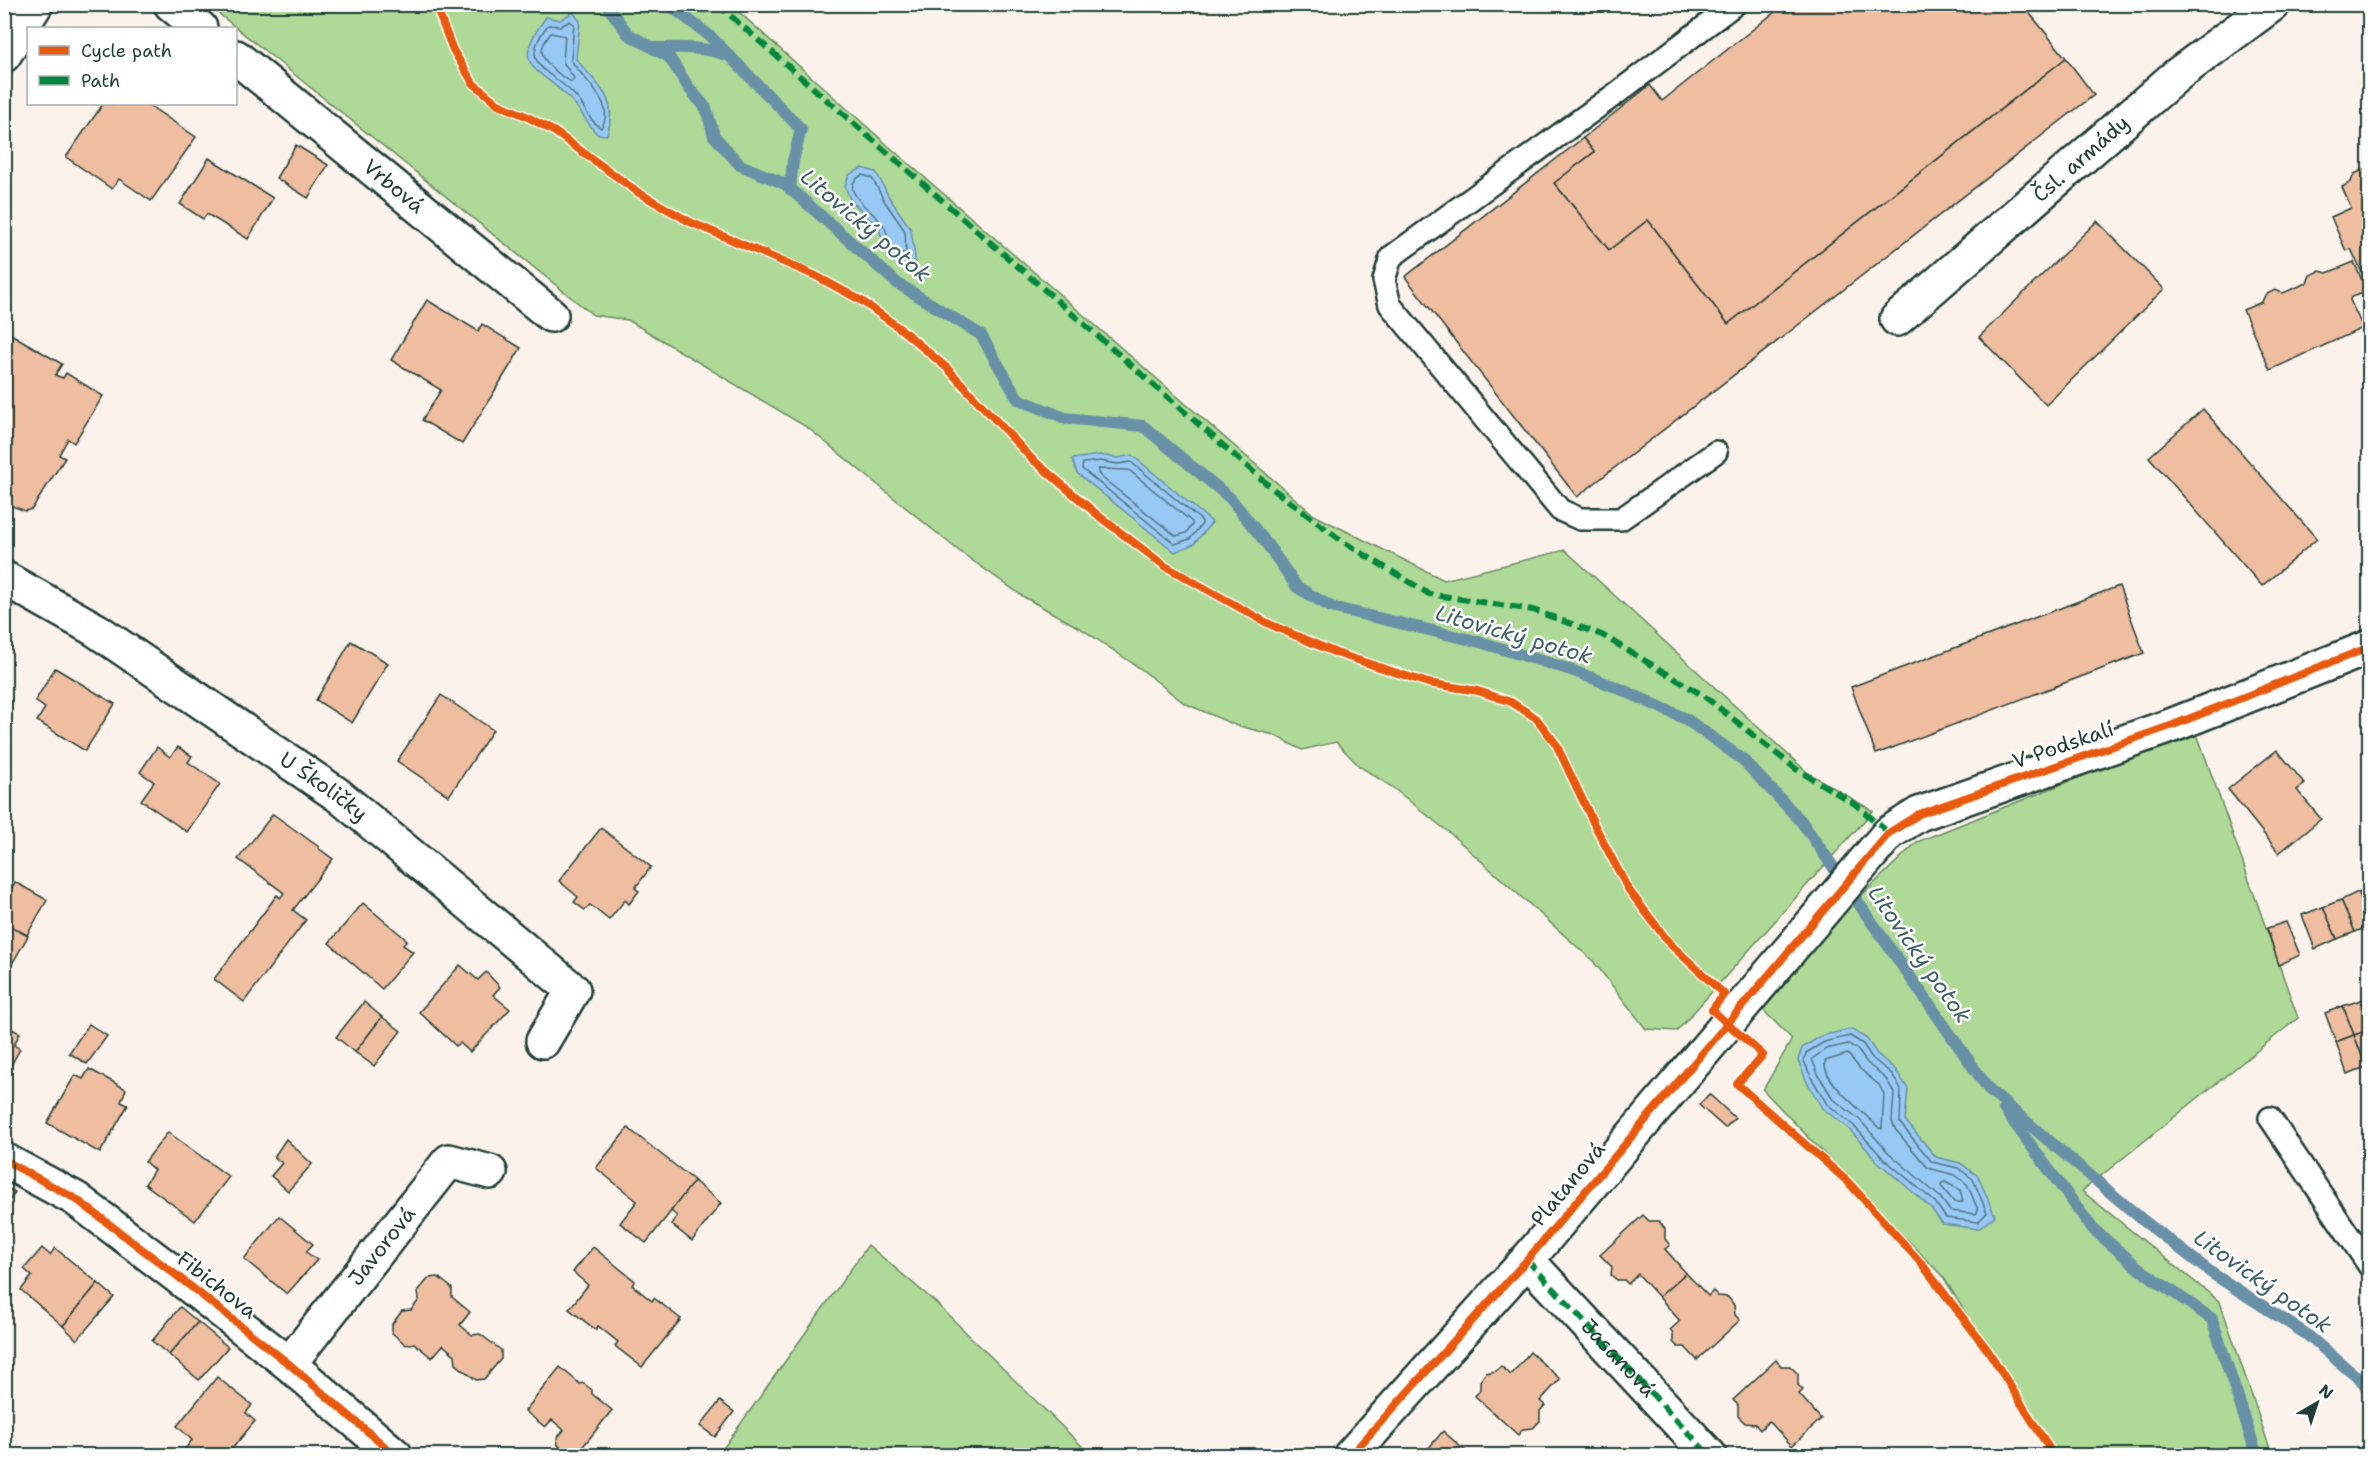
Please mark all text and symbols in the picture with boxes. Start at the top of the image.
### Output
legend [27,27,237,105]
text: Cycle path [81,39,172,63]
text: Path [81,69,120,93]
street label: Čsl. armády [2026,109,2135,208]
street label: Vrbová [357,153,430,220]
water label: Litovický potok [794,162,937,289]
water label: Litovický potok [1432,598,1596,671]
street label: V Podskalí [2009,715,2117,775]
street label: U Školičky [274,745,374,828]
water label: Litovický potok [1861,880,1978,1029]
street label: Platanová [1524,1136,1612,1232]
street label: Javorová [342,1201,422,1292]
water label: Litovický potok [2188,1223,2338,1340]
street label: Fibichova [171,1245,263,1325]
street label: Jasanová [1575,1313,1662,1403]
north arrow [2287,1373,2347,1433]
text: N [2315,1380,2338,1404]

